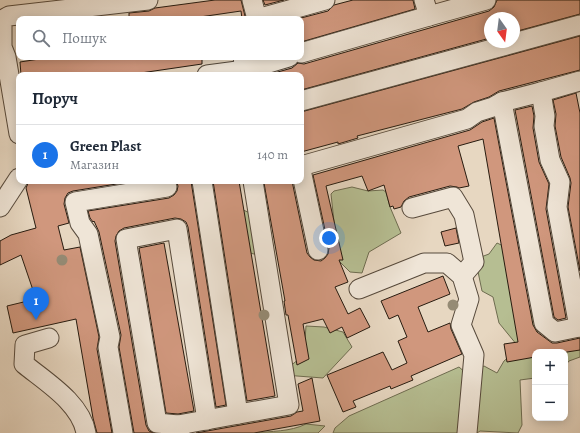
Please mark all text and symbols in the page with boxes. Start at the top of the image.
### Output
north arrow [484,12,520,48]
search box [16,16,304,60]
icon: search [30,27,52,49]
text: Пошук [62,28,107,48]
text: Поруч [32,87,78,110]
text: Green Plast [70,136,141,156]
text: 1 [43,146,47,163]
text: 140 m [257,146,288,163]
text: Магазин [70,156,119,173]
your location [319,228,339,248]
pin: 1 [23,287,49,320]
map controls [532,349,568,421]
button: + [532,349,568,385]
button: − [532,385,568,421]

